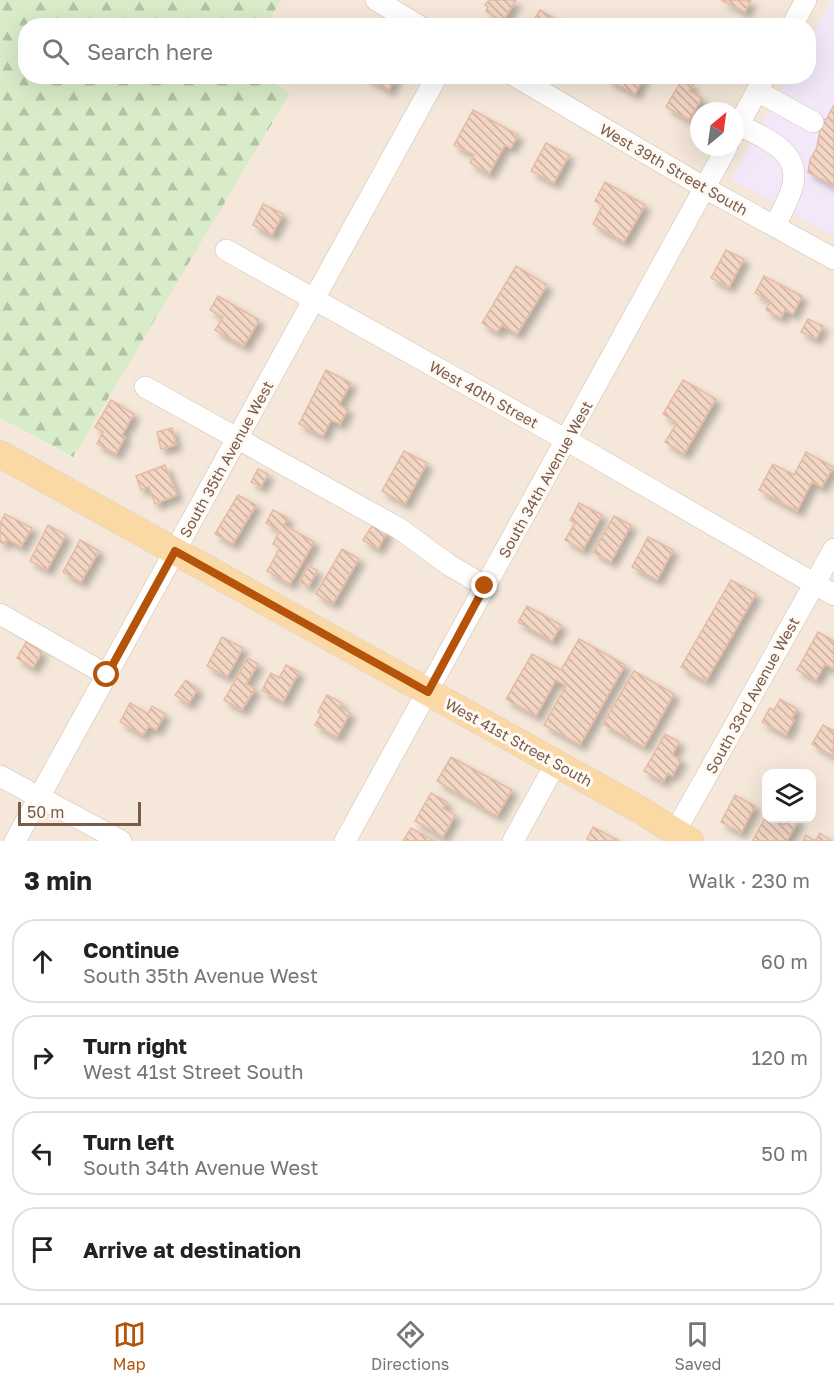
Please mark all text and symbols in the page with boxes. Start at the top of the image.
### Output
search box [18,18,816,84]
icon: search [39,35,72,68]
text: Search here [87,38,213,65]
north arrow [690,102,744,156]
street label: West 39th Street South [597,119,751,219]
street label: West 40th Street [426,357,542,431]
street label: South 35th Avenue West [175,378,277,540]
street label: South 34th Avenue West [494,397,596,561]
route end [471,572,497,598]
street label: South 33rd Avenue West [701,614,803,776]
route start [93,661,119,687]
street label: West 41st Street South [442,694,596,790]
map controls [762,769,816,823]
button: layers [762,769,816,823]
scale bar [18,799,141,826]
text: 50 m [27,802,64,822]
text: 3 min [24,865,92,896]
text: Walk · 230 m [688,868,810,892]
text: Continue [83,936,179,963]
icon: ahead [26,945,59,978]
text: 60 m [761,949,808,973]
text: South 35th Avenue West [83,963,318,987]
text: Turn right [83,1032,187,1059]
icon: right [26,1041,59,1074]
text: 120 m [752,1045,808,1069]
text: West 41st Street South [83,1059,304,1083]
text: Turn left [83,1128,174,1155]
icon: left [26,1137,59,1170]
text: 50 m [761,1141,808,1165]
text: South 34th Avenue West [83,1155,319,1179]
icon: arrive [26,1233,59,1266]
text: Arrive at destination [83,1236,301,1263]
tab: Map [113,1318,146,1374]
tab: Directions [371,1318,449,1374]
tab: Saved [675,1318,721,1374]

